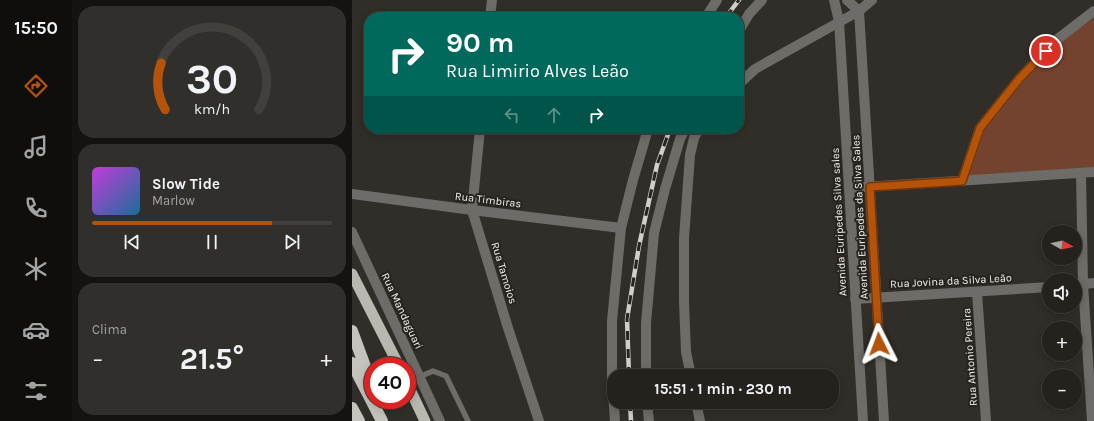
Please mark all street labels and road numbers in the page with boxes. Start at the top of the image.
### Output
street label: Avenida Euripedes da Silva Sales [849,134,871,300]
street label: Avenida Euripedes Silva sales [829,147,849,297]
street label: Rua Timbiras [454,189,522,211]
street label: Rua Tamoios [488,240,520,306]
street label: Rua Mandaguari [379,271,425,351]
street label: Rua Jovina da Silva Leão [890,271,1012,291]
street label: Rua Antonio Pereira [960,307,980,407]

